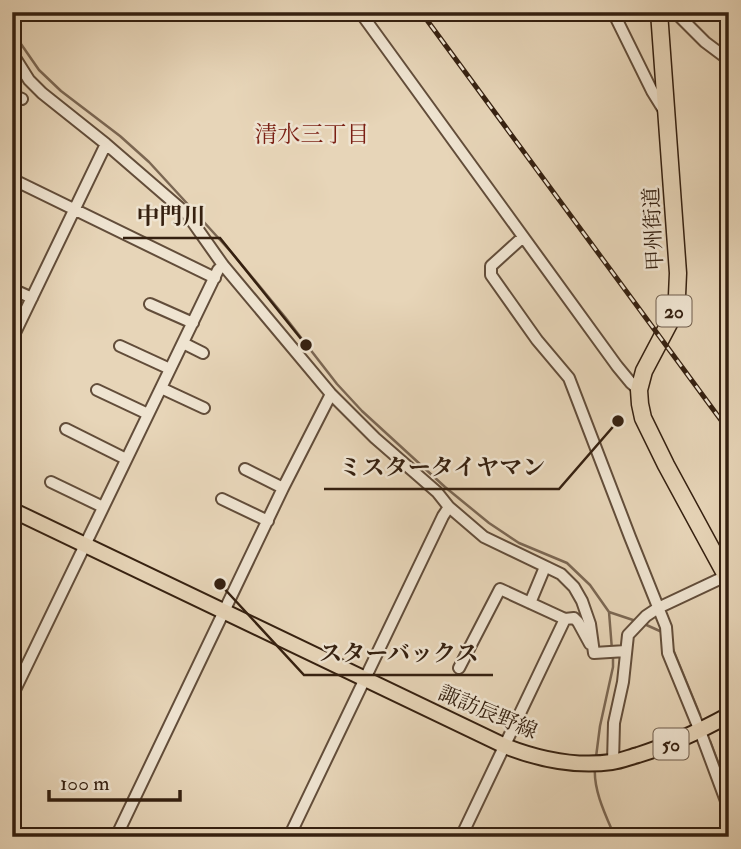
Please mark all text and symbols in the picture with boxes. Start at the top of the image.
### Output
district label: 清水三丁目 [255,120,370,149]
street label: 甲州街道 [638,186,669,272]
callout: 中門川 [123,194,220,238]
text: 中門川 [137,202,206,231]
road number: 20 [656,296,692,326]
callout: ミスタータイヤマン [324,445,559,489]
text: ミスタータイヤマン [339,453,545,482]
callout: スターバックス [304,631,493,675]
text: スターバックス [319,639,479,668]
street label: 諏訪辰野線 [434,680,541,745]
road number: 50 [654,729,688,760]
scale bar [49,758,180,802]
text: 100 m [60,770,110,797]

